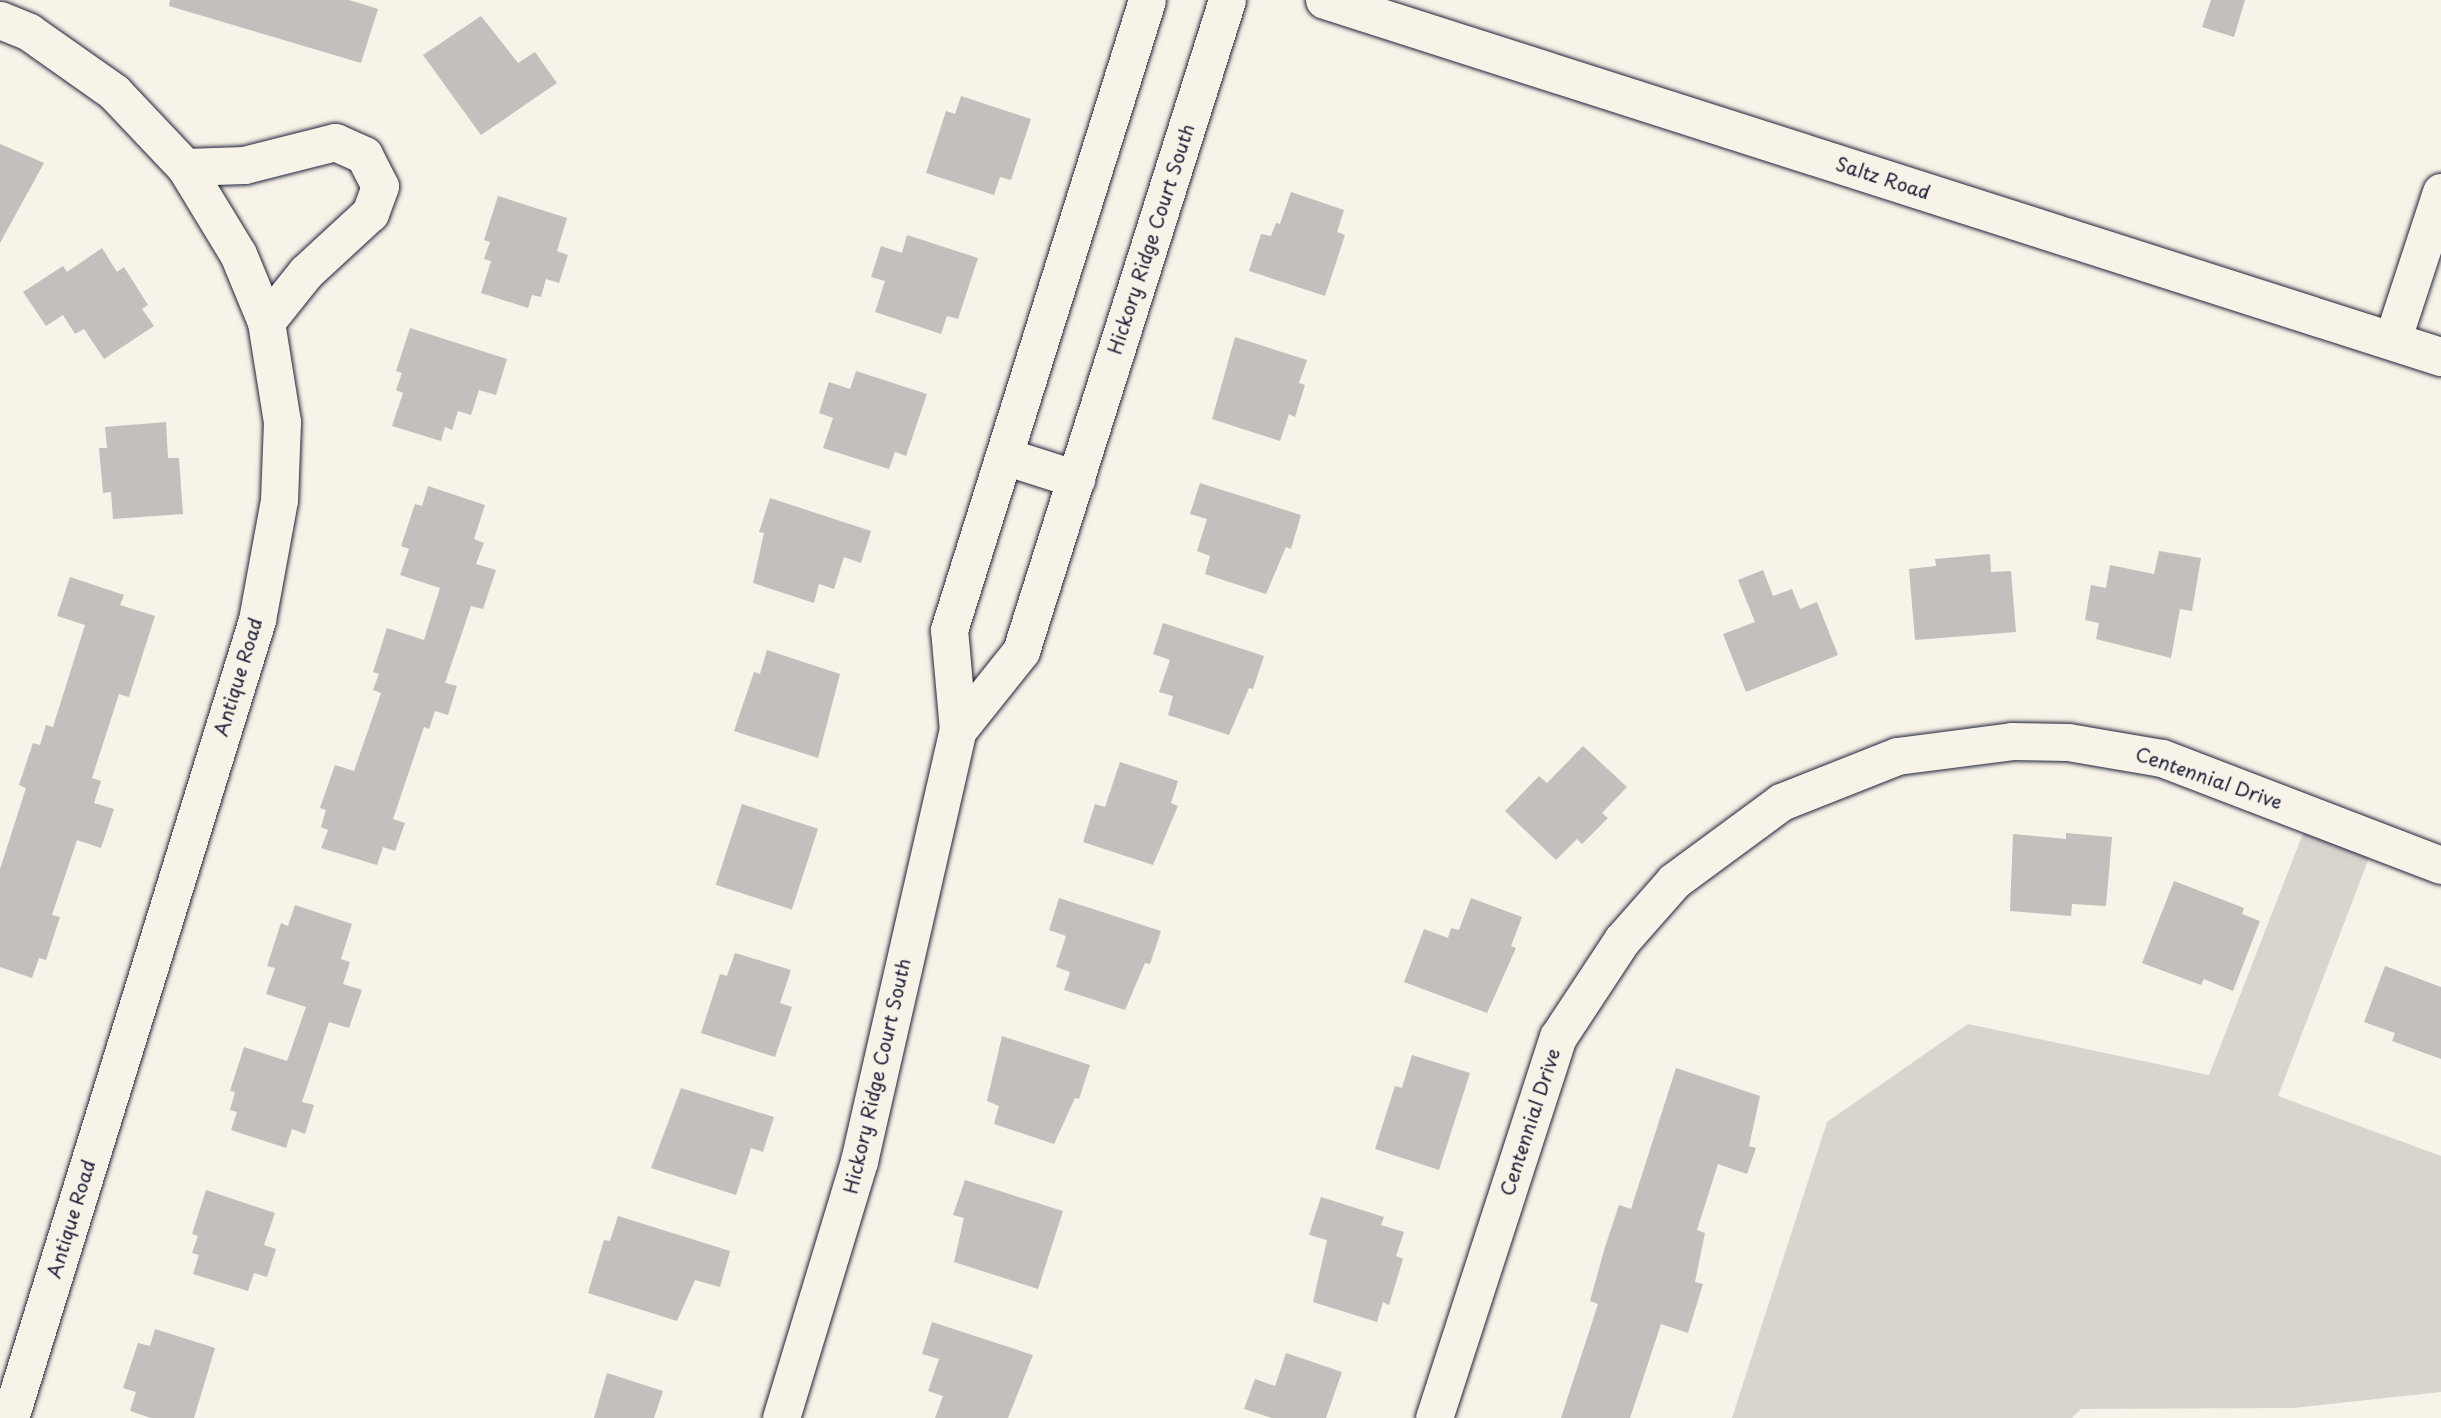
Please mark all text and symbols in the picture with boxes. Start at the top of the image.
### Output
street label: Hickory Ridge Court South [1103,120,1199,358]
street label: Saltz Road [1833,152,1933,204]
street label: Antique Road [209,614,267,740]
street label: Centennial Drive [2133,742,2285,814]
street label: Hickory Ridge Court South [839,955,915,1197]
street label: Centennial Drive [1495,1045,1565,1199]
street label: Antique Road [42,1156,100,1282]

